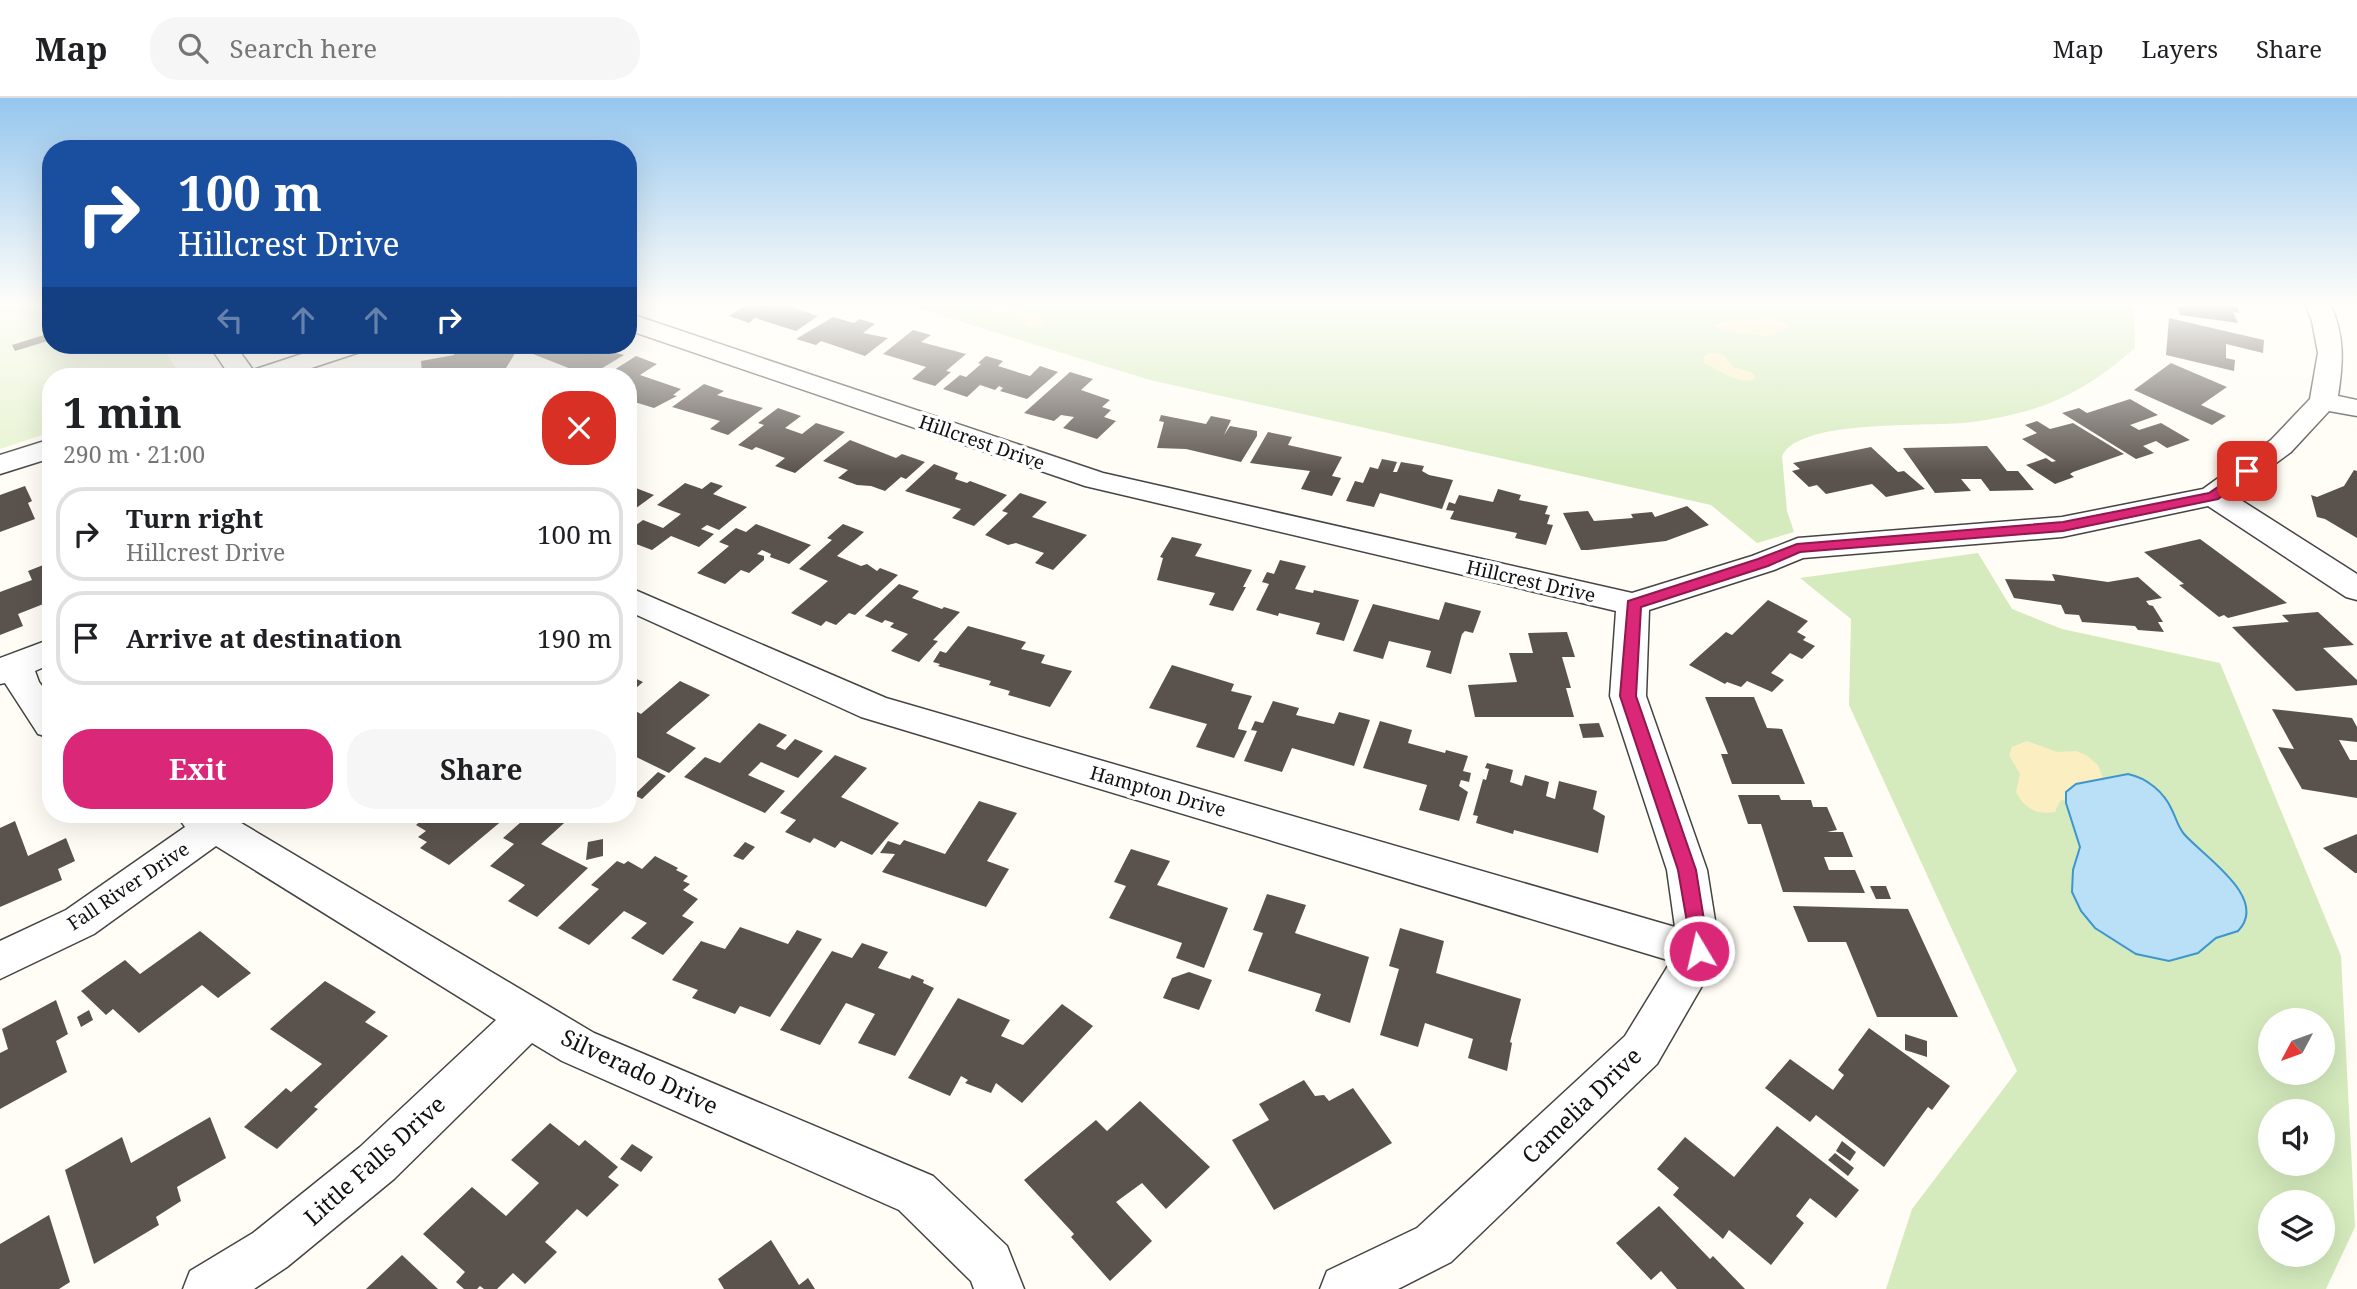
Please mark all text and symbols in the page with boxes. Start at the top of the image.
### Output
search box [150,17,640,80]
text: Map [35,26,108,71]
icon: search [174,29,212,67]
text: Search here [230,30,377,66]
text: Map [2053,32,2104,65]
text: Layers [2142,32,2218,65]
text: Share [2256,32,2322,65]
text: 100 m [178,159,322,225]
icon: right [63,168,154,259]
text: Hillcrest Drive [178,222,400,265]
icon: left [211,301,249,339]
icon: ahead [284,301,322,339]
icon: ahead [357,301,395,339]
icon: right [430,301,468,339]
text: 1 min [63,383,182,440]
button: close [542,391,616,465]
street label: Hillcrest Drive [916,408,1048,476]
text: 290 m · 21:00 [63,438,205,470]
pin [2217,441,2277,501]
icon: arrive [2228,452,2266,490]
text: Turn right [126,500,263,536]
icon: right [67,515,105,553]
text: 100 m [537,516,612,552]
text: Hillcrest Drive [126,536,285,568]
street label: Hillcrest Drive [1464,554,1598,608]
icon: arrive [67,619,105,657]
text: Arrive at destination [126,620,402,656]
text: 190 m [537,620,612,656]
button: Exit [63,729,333,809]
button: Share [347,729,616,809]
street label: Hampton Drive [1087,759,1229,823]
street label: Fall River Drive [62,836,194,936]
position arrow [1662,914,1736,988]
north arrow [2258,1008,2334,1085]
map controls [2258,1008,2335,1267]
street label: Silverado Drive [556,1021,724,1121]
street label: Camelia Drive [1514,1040,1648,1170]
street label: Little Falls Drive [296,1088,452,1232]
button: sound [2258,1099,2335,1176]
button: layers [2258,1190,2335,1267]

